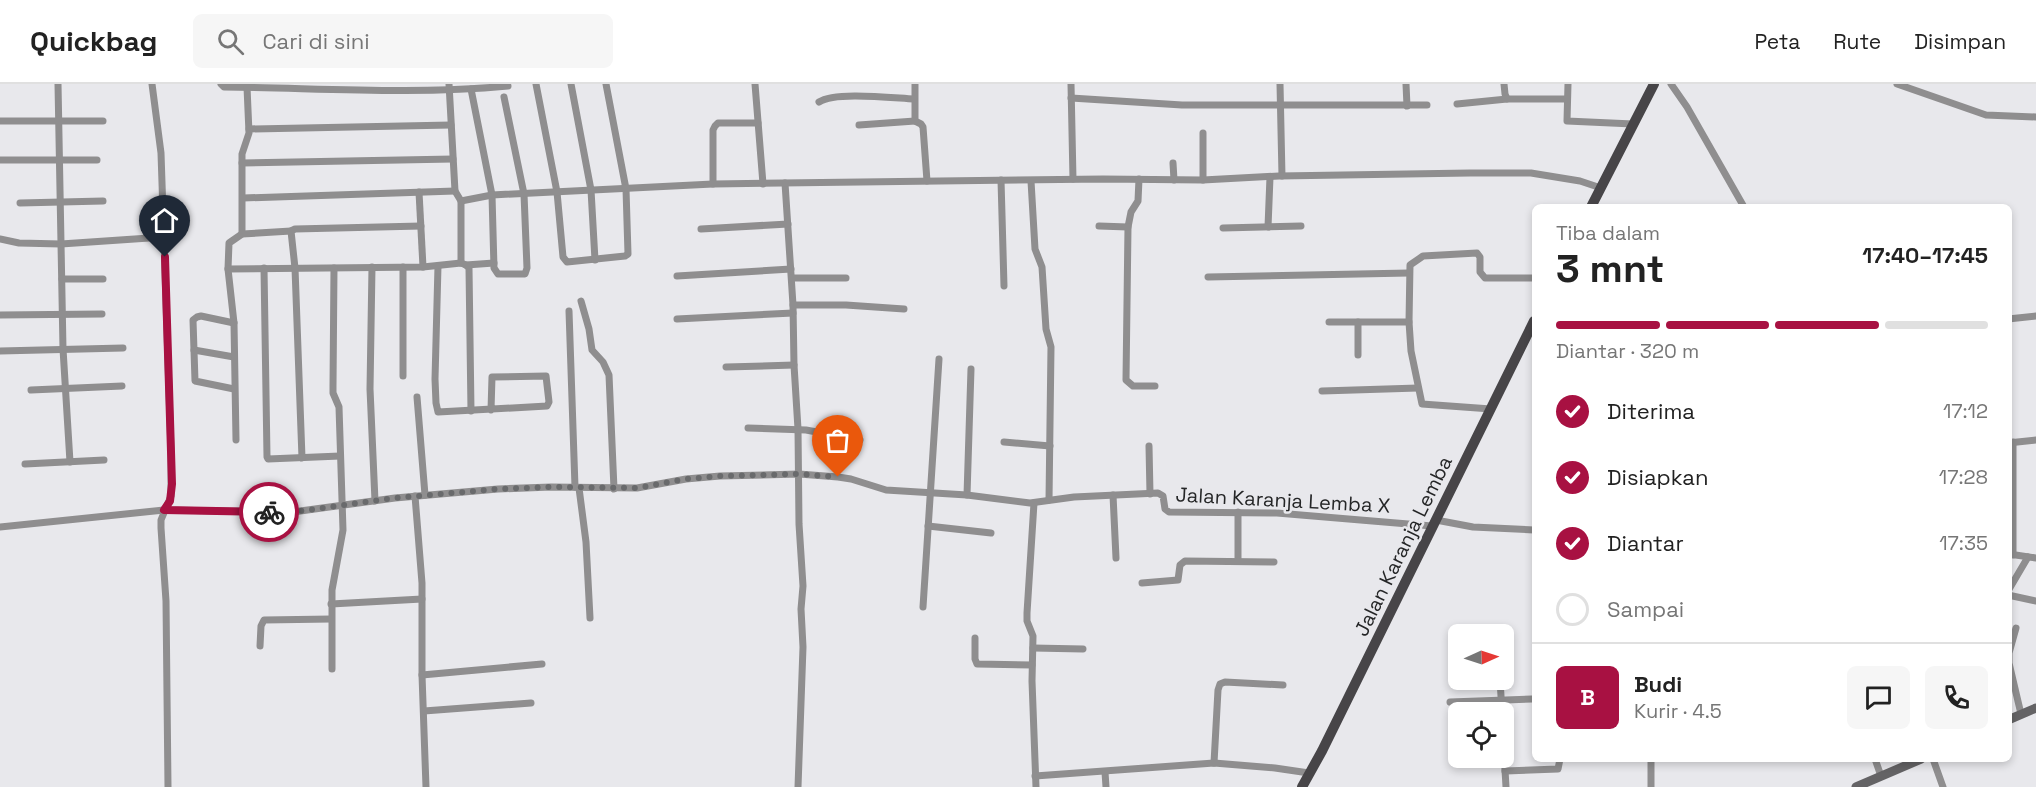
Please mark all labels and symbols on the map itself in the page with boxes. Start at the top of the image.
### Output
pin [139,195,190,257]
pin [812,415,863,477]
street label: Jalan Karanja Lemba [1348,452,1458,640]
street label: Jalan Karanja Lemba X [1175,481,1391,519]
courier [239,482,299,542]
north arrow [1448,624,1514,690]

